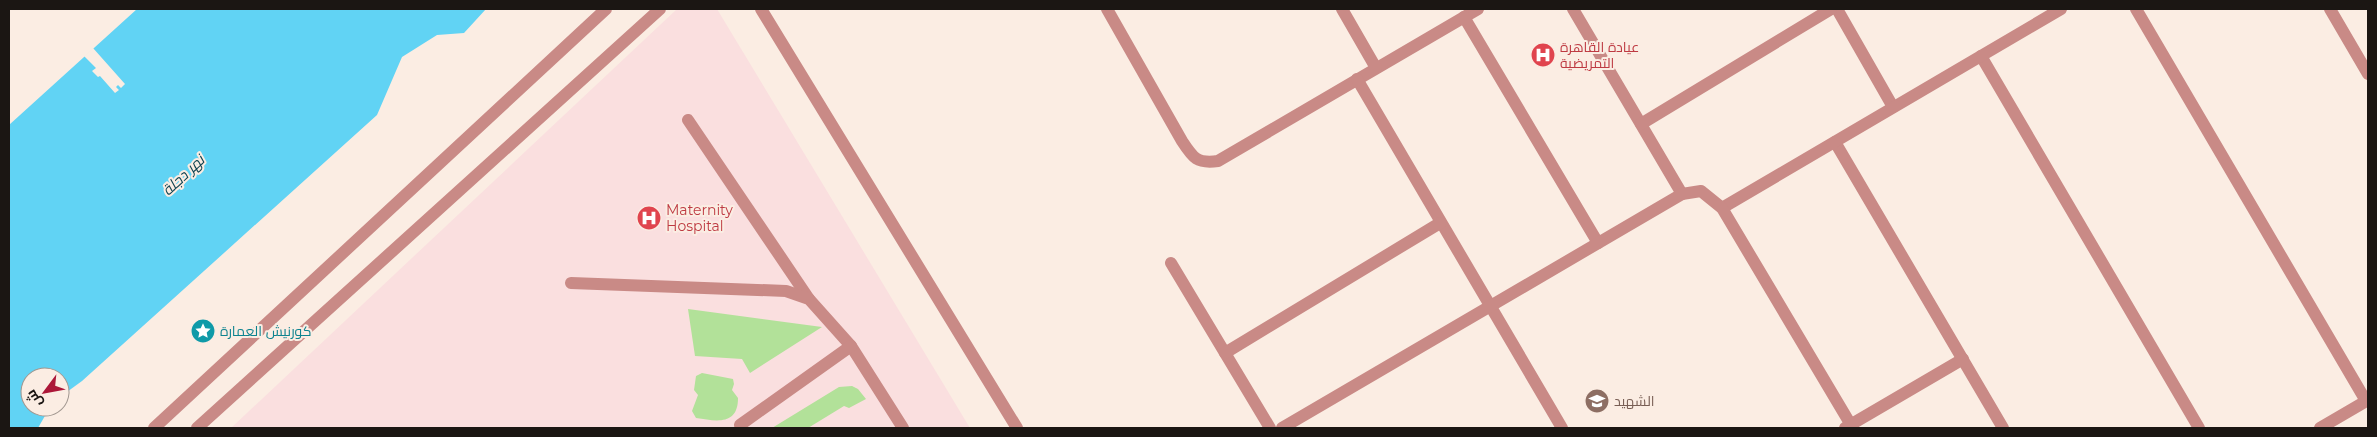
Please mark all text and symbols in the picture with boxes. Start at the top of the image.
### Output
place label: عيادة القاهرة التمريضية [1560,38,1639,72]
hospital icon: عيادة القاهرة التمريضية [1530,42,1556,68]
water label: نهر دجلة [158,149,210,199]
place label: Maternity Hospital [666,201,733,235]
hospital icon: Maternity Hospital [636,205,662,231]
place icon: كورنيش العمارة [190,318,216,344]
place label: كورنيش العمارة [220,322,311,340]
north arrow [20,367,70,417]
text: ش [22,386,46,411]
school or university icon: الشهيد [1584,388,1610,414]
place label: الشهيد [1614,392,1655,410]

